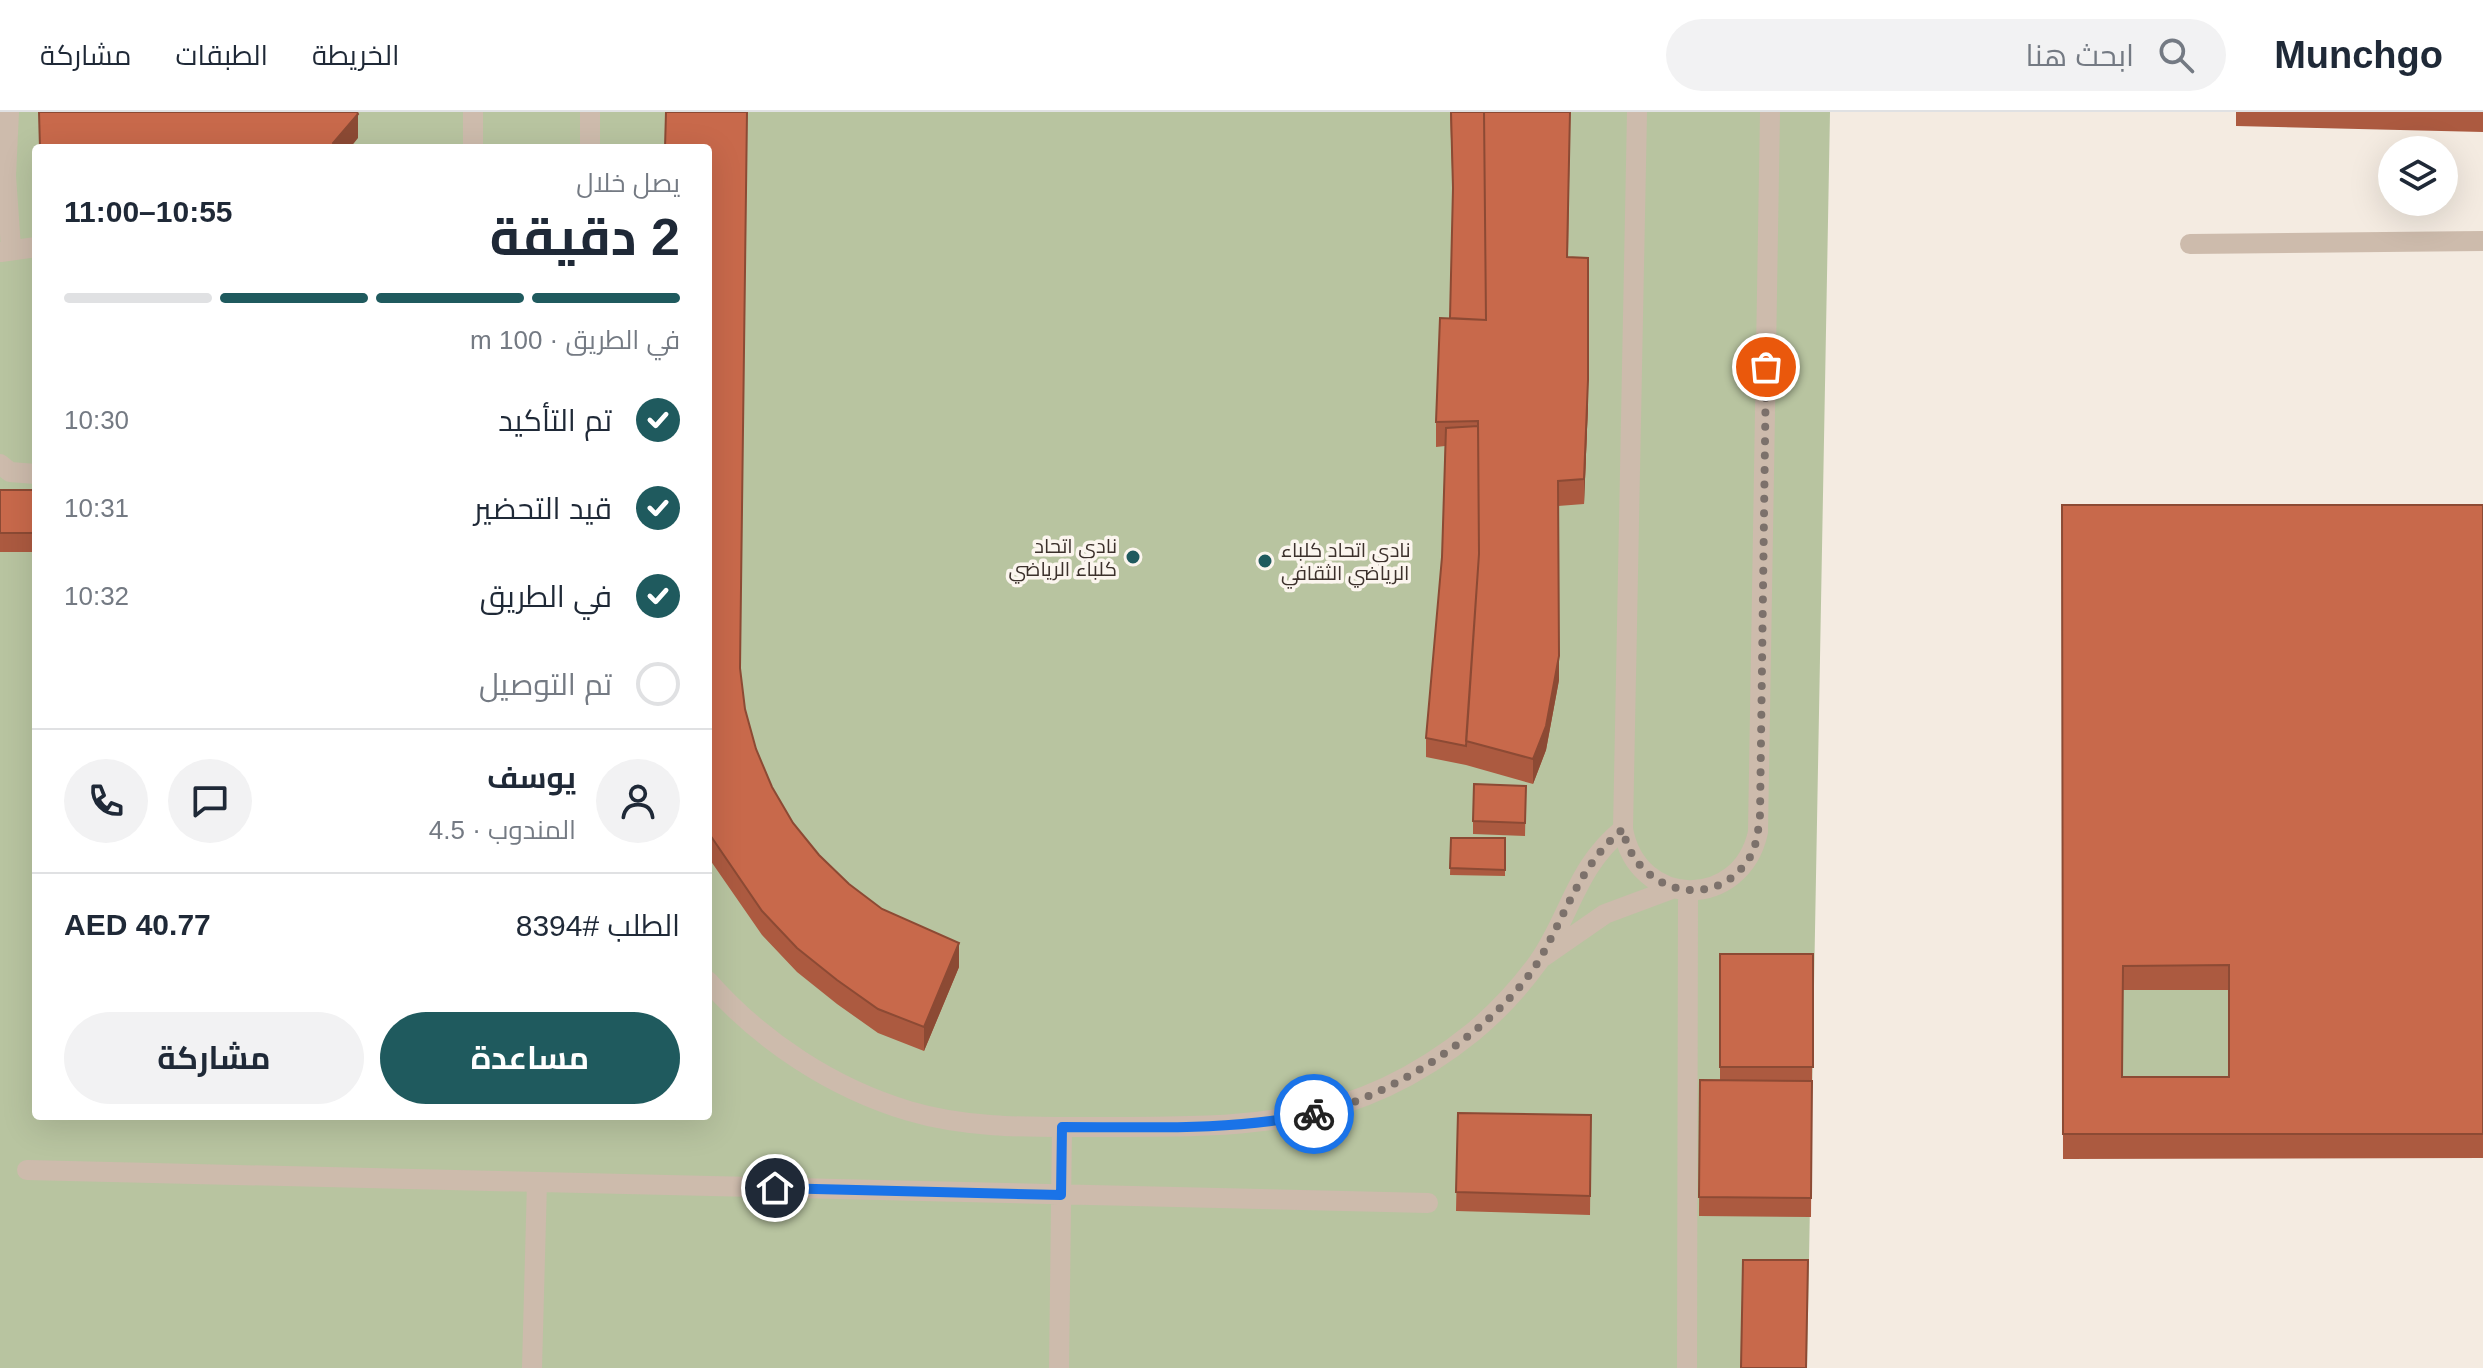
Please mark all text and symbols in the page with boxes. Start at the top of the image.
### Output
search box [1666,19,2226,91]
icon: search [2154,33,2198,77]
text: Munchgo [2274,34,2443,76]
text: ابحث هنا [2026,39,2134,72]
text: مشاركة [40,40,131,71]
text: الطبقات [175,40,268,71]
text: الخريطة [312,40,399,71]
map controls [2378,136,2458,216]
button: layers [2378,136,2458,216]
text: يصل خلال [576,168,680,198]
text: 10:55–11:00 [64,195,233,228]
text: 2 دقيقة [490,208,680,266]
text: في الطريق · 100 m [470,325,680,355]
pin [1732,333,1800,401]
icon: bag [1744,345,1788,389]
icon: check [636,398,680,442]
text: تم التأكيد [498,404,612,437]
text: 10:30 [64,405,129,435]
icon: check [636,486,680,530]
text: قيد التحضير [474,492,612,525]
text: 10:31 [64,493,129,523]
place label: نادي اتحاد كلباء الرياضي [1009,535,1117,584]
place label: نادي اتحاد كلباء الرياضي الثقافي [1281,539,1411,589]
marker: نادي اتحاد كلباء الرياضي [1124,548,1142,566]
marker: نادي اتحاد كلباء الرياضي الثقافي [1256,552,1274,570]
icon: check [636,574,680,618]
text: في الطريق [480,580,612,613]
text: 10:32 [64,581,129,611]
text: تم التوصيل [479,668,612,701]
button: phone [64,759,148,843]
button: chat [168,759,252,843]
button: person [596,759,680,843]
text: يوسف [487,761,576,794]
text: المندوب · 4.5 [429,815,576,845]
text: AED 40.77 [64,908,211,941]
text: الطلب #8394 [516,909,680,942]
button: مشاركة [64,1012,364,1104]
button: مساعدة [380,1012,680,1104]
courier [1274,1074,1354,1154]
icon: bike [1292,1092,1336,1136]
pin [741,1154,809,1222]
icon: home [753,1166,797,1210]

